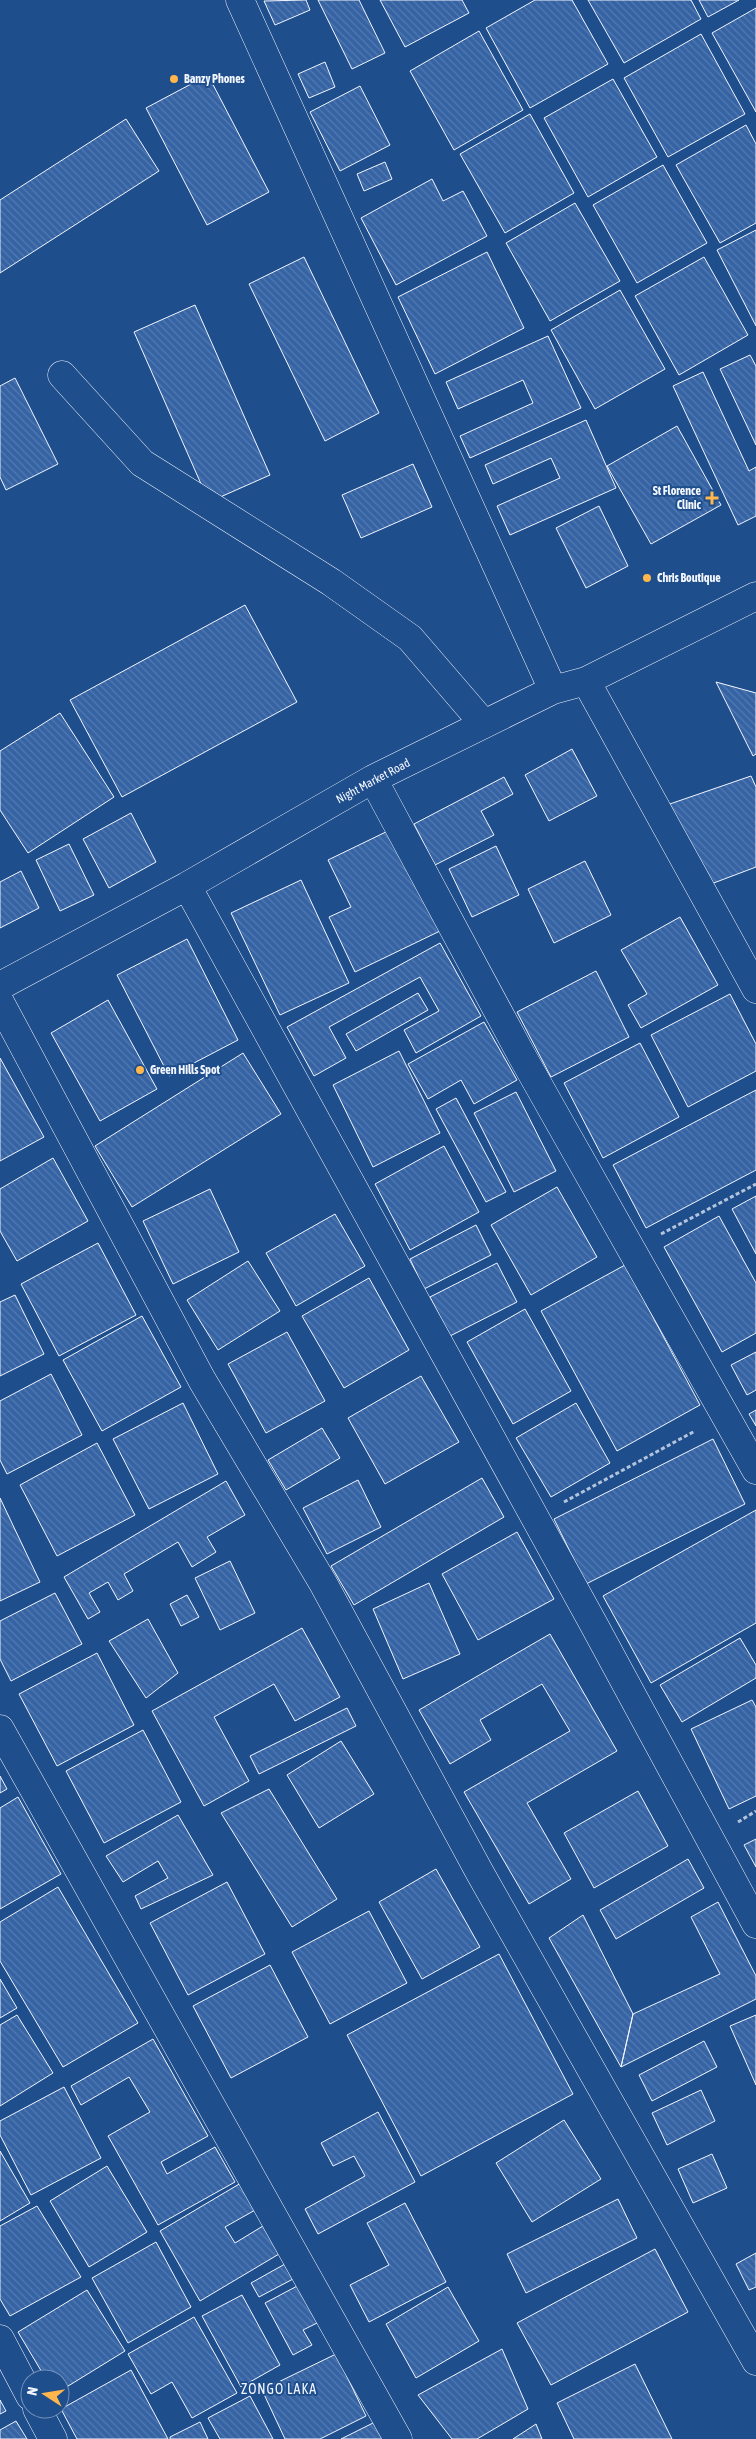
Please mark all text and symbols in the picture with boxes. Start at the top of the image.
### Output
place label: Banzy Phones [184,72,246,86]
marker: Banzy Phones [168,73,180,85]
place label: St Florence Clinic [653,484,702,512]
marker: St Florence Clinic [705,491,719,505]
place label: Chris Boutique [657,571,721,585]
marker: Chris Boutique [641,572,653,584]
street label: Night Market Road [334,756,412,806]
place label: Green Hills Spot [150,1063,221,1077]
marker: Green Hills Spot [134,1064,146,1076]
north arrow [20,2369,70,2419]
district label: ZONGO LAKA [241,2381,317,2397]
text: N [24,2386,41,2397]

